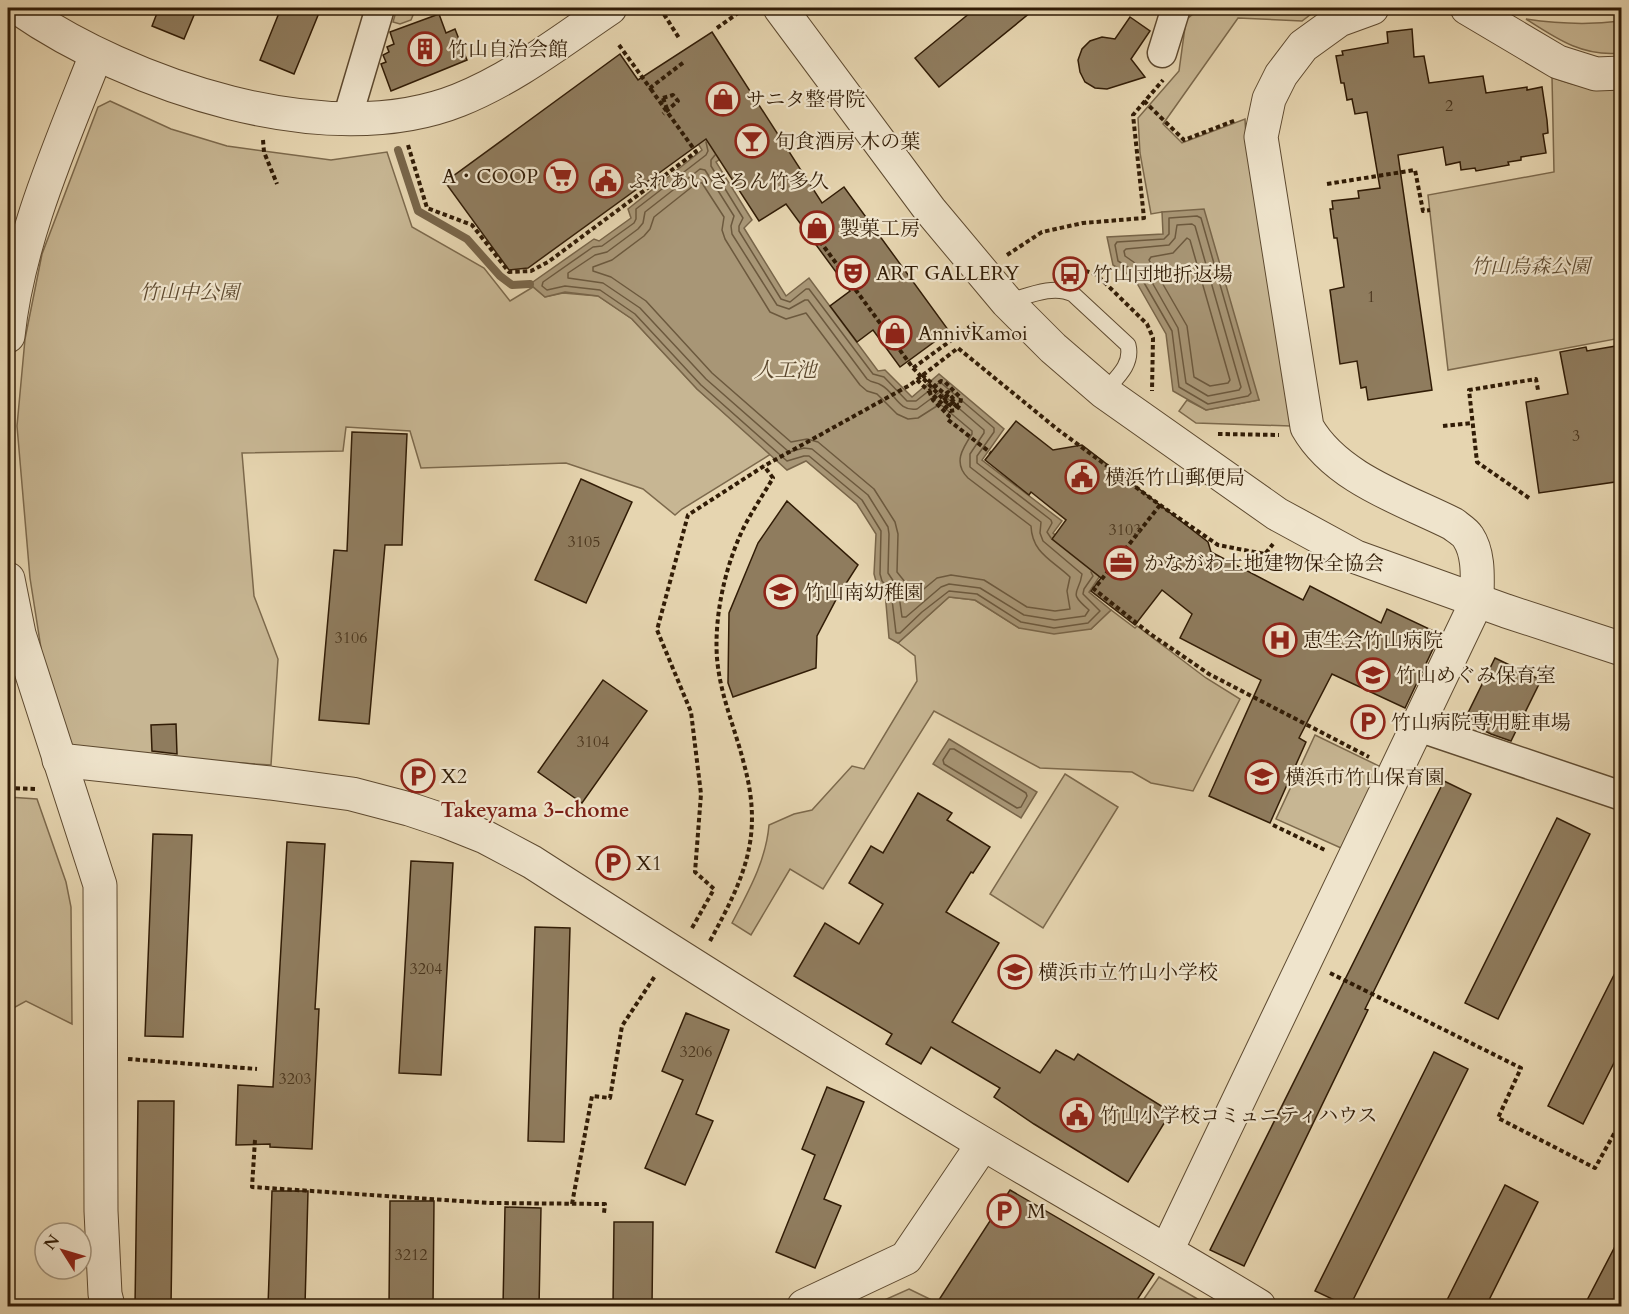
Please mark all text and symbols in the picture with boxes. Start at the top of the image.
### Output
building icon: 竹山自治会館 [407,31,443,67]
place label: 竹山自治会館 [448,36,568,63]
shop icon: サニタ整骨院 [705,81,741,117]
place label: サニタ整骨院 [746,86,865,113]
house number: 2 [1445,95,1453,117]
bar icon: 旬食酒房 木の葉 [734,123,770,159]
place label: 旬食酒房 木の葉 [775,128,920,155]
supermarket icon: A・COOP [543,158,579,194]
place label: A・COOP [442,163,538,190]
public building icon: ふれあいさろん竹多久 [588,163,624,199]
place label: ふれあいさろん竹多久 [629,168,829,195]
shop icon: 製菓工房 [799,210,835,246]
place label: 製菓工房 [840,215,920,242]
park label: 竹山烏森公園 [1470,253,1593,280]
theatre icon: ART GALLERY [835,255,871,291]
bus stop icon: 竹山団地折返場 [1052,256,1088,292]
place label: ART GALLERY [876,260,1020,287]
place label: 竹山団地折返場 [1093,261,1233,288]
park label: 竹山中公園 [139,279,242,306]
house number: 1 [1367,286,1375,308]
shop icon: AnnivKamoi [877,315,913,351]
place label: AnnivKamoi [918,320,1028,347]
water label: 人工池 [754,356,818,385]
house number: 3 [1572,425,1580,447]
public building icon: 横浜竹山郵便局 [1064,459,1100,495]
place label: 横浜竹山郵便局 [1105,464,1245,491]
house number: 3103 [1109,519,1141,541]
house number: 3105 [568,531,600,553]
office icon: かながわ土地建物保全協会 [1103,545,1139,581]
place label: かながわ土地建物保全協会 [1144,550,1384,577]
school or university icon: 竹山南幼稚園 [763,574,799,610]
place label: 竹山南幼稚園 [804,579,924,606]
hospital icon: 恵生会竹山病院 [1262,622,1298,658]
house number: 3106 [335,627,367,649]
place label: 恵生会竹山病院 [1303,627,1443,654]
school or university icon: 竹山めぐみ保育室 [1355,657,1391,693]
place label: 竹山めぐみ保育室 [1396,662,1556,689]
parking icon: 竹山病院専用駐車場 [1350,704,1386,740]
place label: 竹山病院専用駐車場 [1391,709,1571,736]
house number: 3104 [577,731,609,753]
parking icon: X2 [400,758,436,794]
school or university icon: 横浜市竹山保育園 [1244,759,1280,795]
place label: X2 [441,763,467,790]
place label: 横浜市竹山保育園 [1285,764,1445,791]
district label: Takeyama 3-chome [441,796,629,825]
parking icon: X1 [595,845,631,881]
place label: X1 [636,850,662,877]
school or university icon: 横浜市立竹山小学校 [997,954,1033,990]
house number: 3204 [410,958,442,980]
place label: 横浜市立竹山小学校 [1038,959,1218,986]
house number: 3206 [680,1041,712,1063]
house number: 3203 [279,1068,311,1090]
public building icon: 竹山小学校コミュニティハウス [1059,1097,1095,1133]
place label: 竹山小学校コミュニティハウス [1100,1102,1377,1129]
parking icon: M [986,1193,1022,1229]
place label: M [1027,1198,1046,1225]
north arrow [33,1221,93,1281]
text: N [39,1230,65,1255]
house number: 3212 [395,1244,427,1266]

